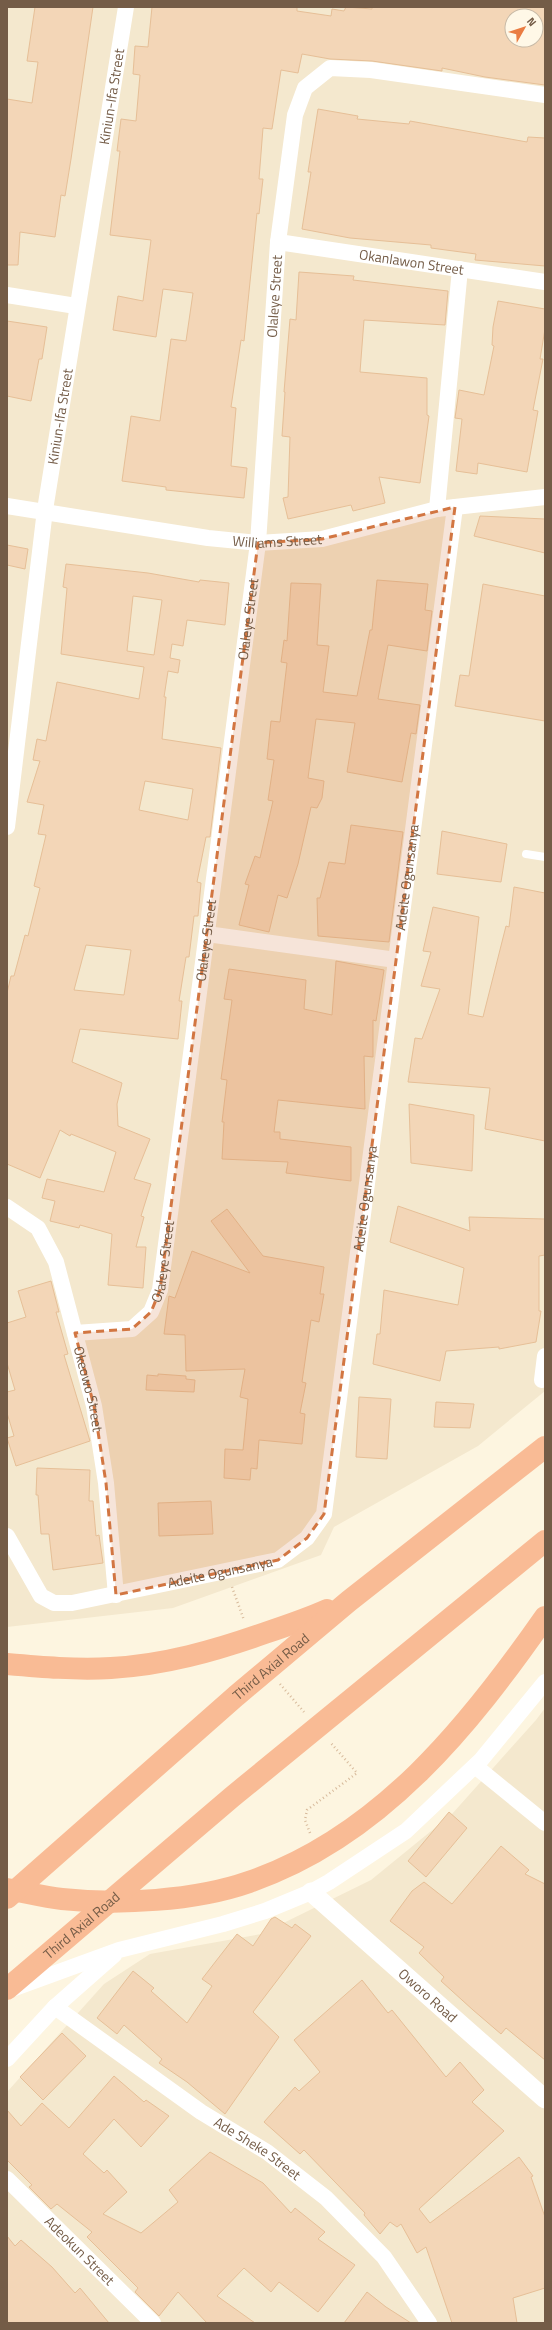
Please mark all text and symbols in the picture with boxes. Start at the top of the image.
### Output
north arrow [504,8,544,48]
text: N [523,14,540,30]
street label: Kiniun-Ifa Street [93,47,129,146]
street label: Okanlawon Street [358,243,465,280]
street label: Olaleye Street [261,254,287,338]
street label: Kiniun-Ifa Street [41,367,78,466]
street label: Williams Street [232,528,323,553]
street label: Olaleye Street [232,577,263,661]
street label: Adeite Ogunsanya [389,823,424,932]
street label: Olaleye Street [190,898,221,983]
street label: Adeite Ogunsanya [347,1144,382,1253]
street label: Olaleye Street [145,1219,179,1306]
street label: Okeowo Street [69,1344,109,1433]
street label: Adeite Ogunsanya [165,1550,274,1593]
street label: Third Axial Road [228,1628,314,1705]
street label: Third Axial Road [38,1886,124,1964]
street label: Oworo Road [394,1963,462,2027]
street label: Ade Sheke Street [210,2111,306,2185]
street label: Adeokun Street [40,2211,120,2290]

